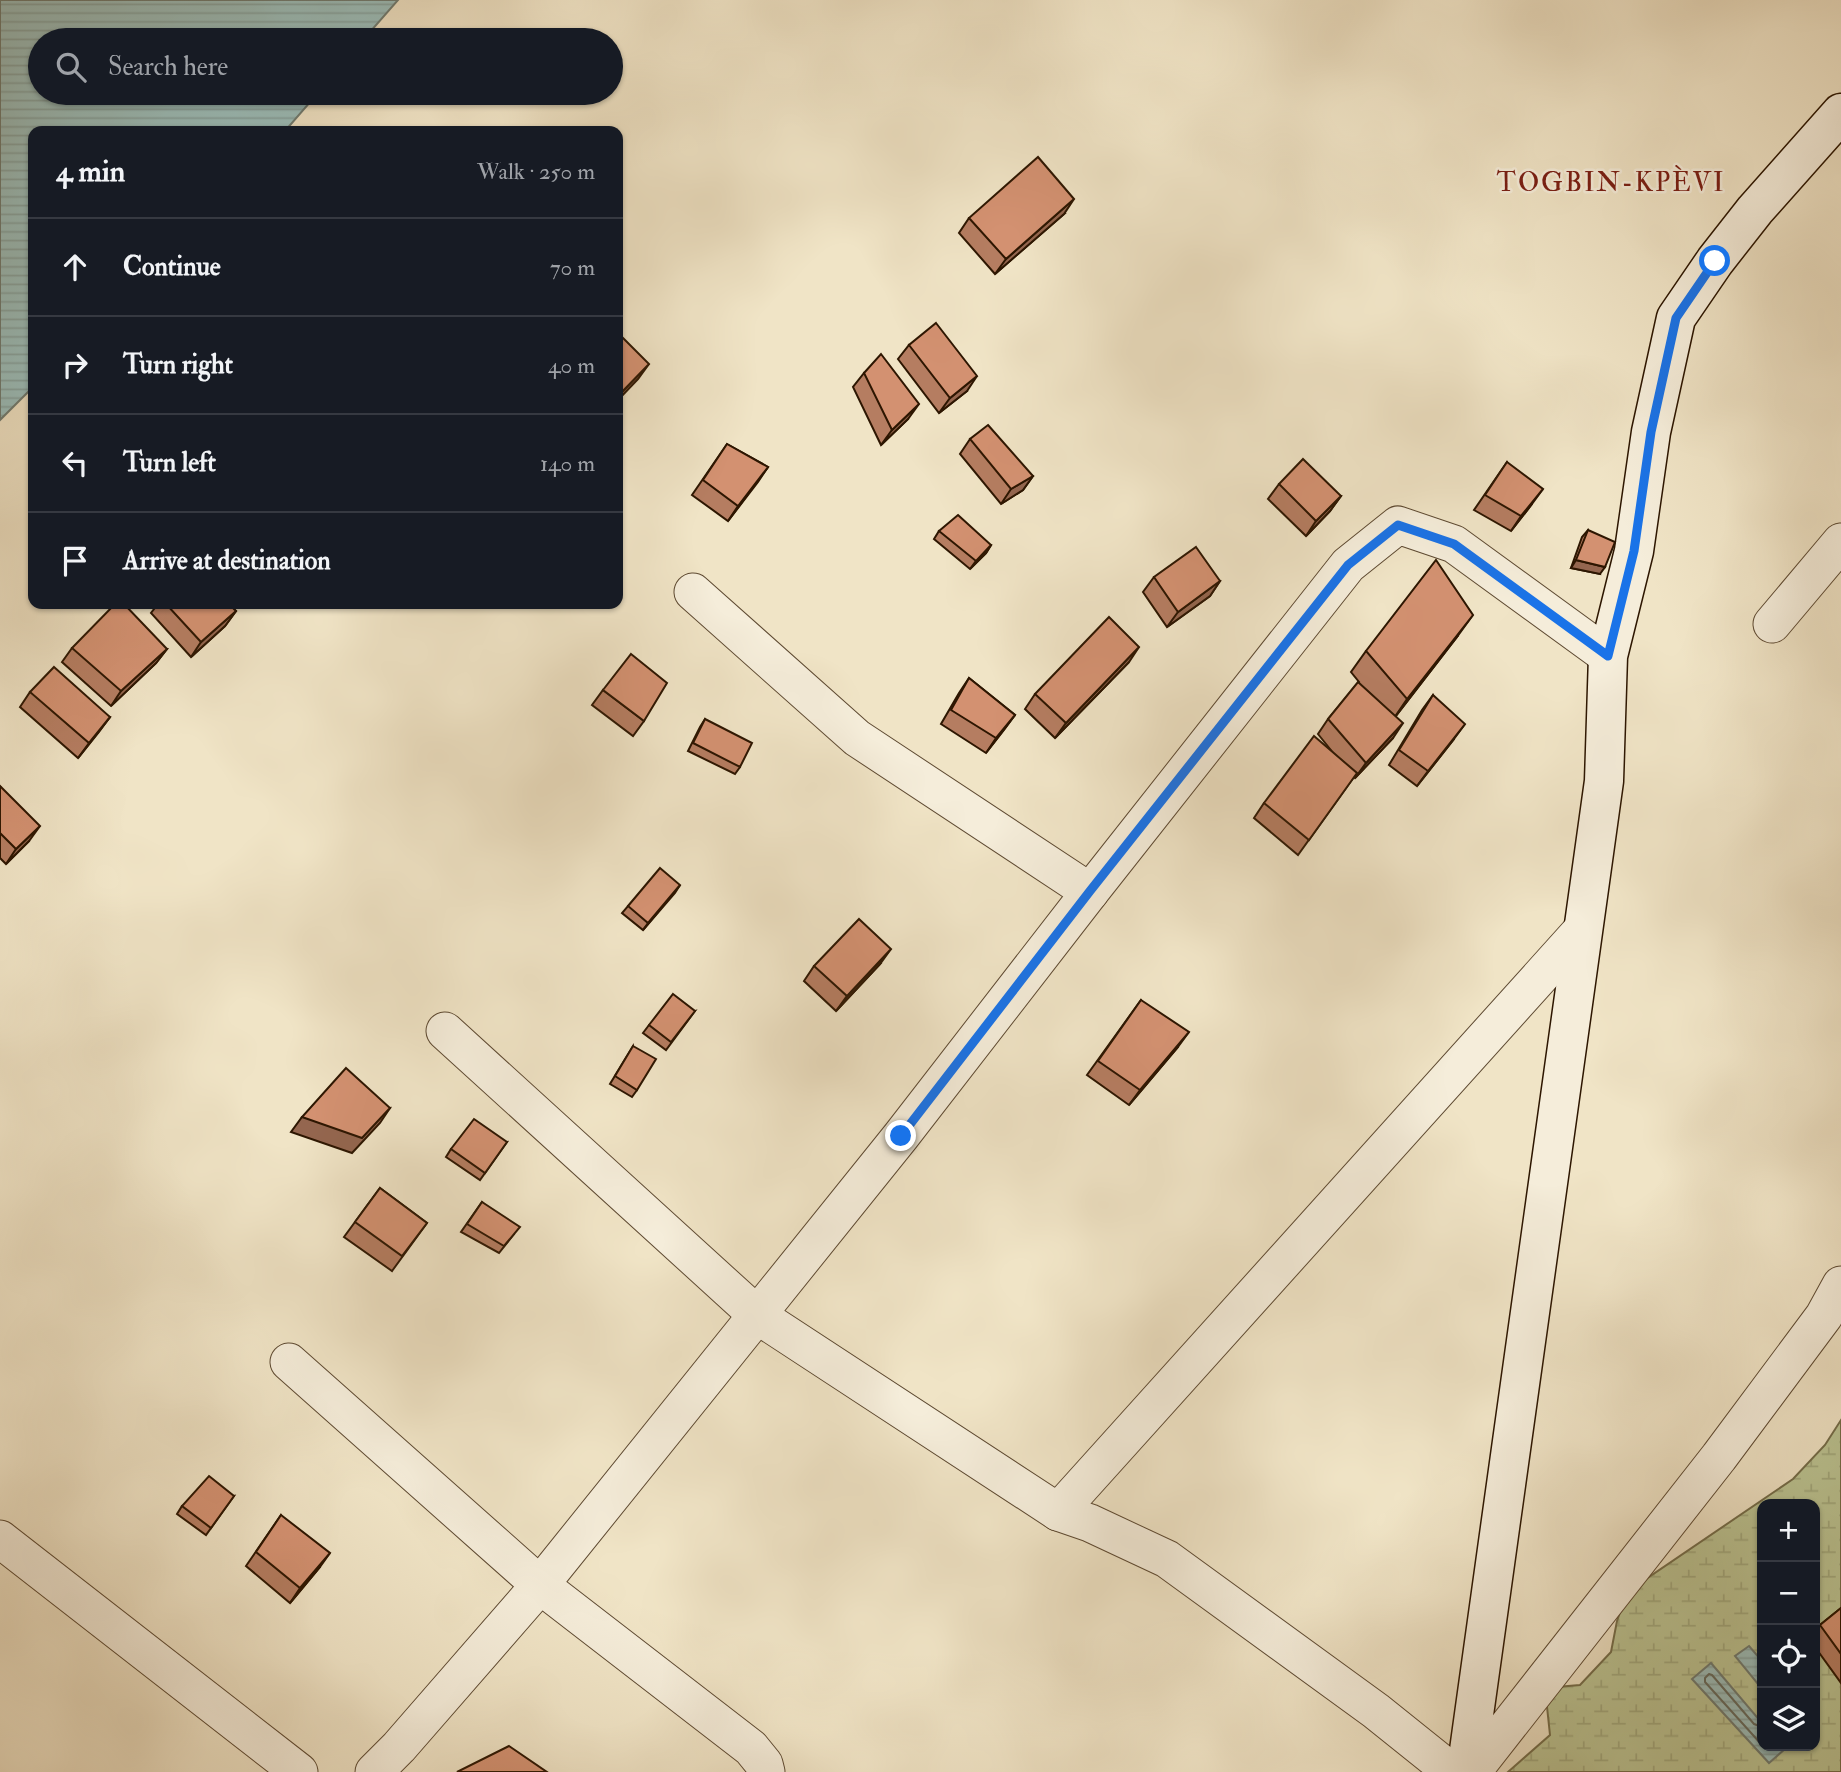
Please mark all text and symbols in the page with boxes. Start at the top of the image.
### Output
search box [28,28,623,105]
icon: search [52,48,90,86]
text: Search here [108,51,228,83]
text: 4 min [56,153,125,190]
text: Walk · 250 m [477,157,595,186]
district label: TOGBIN-KPÈVI [1497,165,1725,199]
route start [1699,245,1730,276]
icon: ahead [56,248,94,286]
text: Continue [123,251,221,283]
text: 70 m [550,253,595,282]
icon: right [56,346,94,384]
text: Turn right [123,349,233,381]
text: 40 m [548,351,595,380]
icon: left [56,444,94,482]
text: Turn left [123,447,216,479]
text: 140 m [540,449,595,478]
icon: arrive [56,542,94,580]
text: Arrive at destination [123,545,331,577]
route end [885,1120,916,1151]
map controls [1757,1499,1820,1751]
button: + [1757,1499,1820,1562]
button: − [1757,1562,1820,1625]
button: locate [1757,1625,1820,1688]
button: layers [1757,1688,1820,1751]

